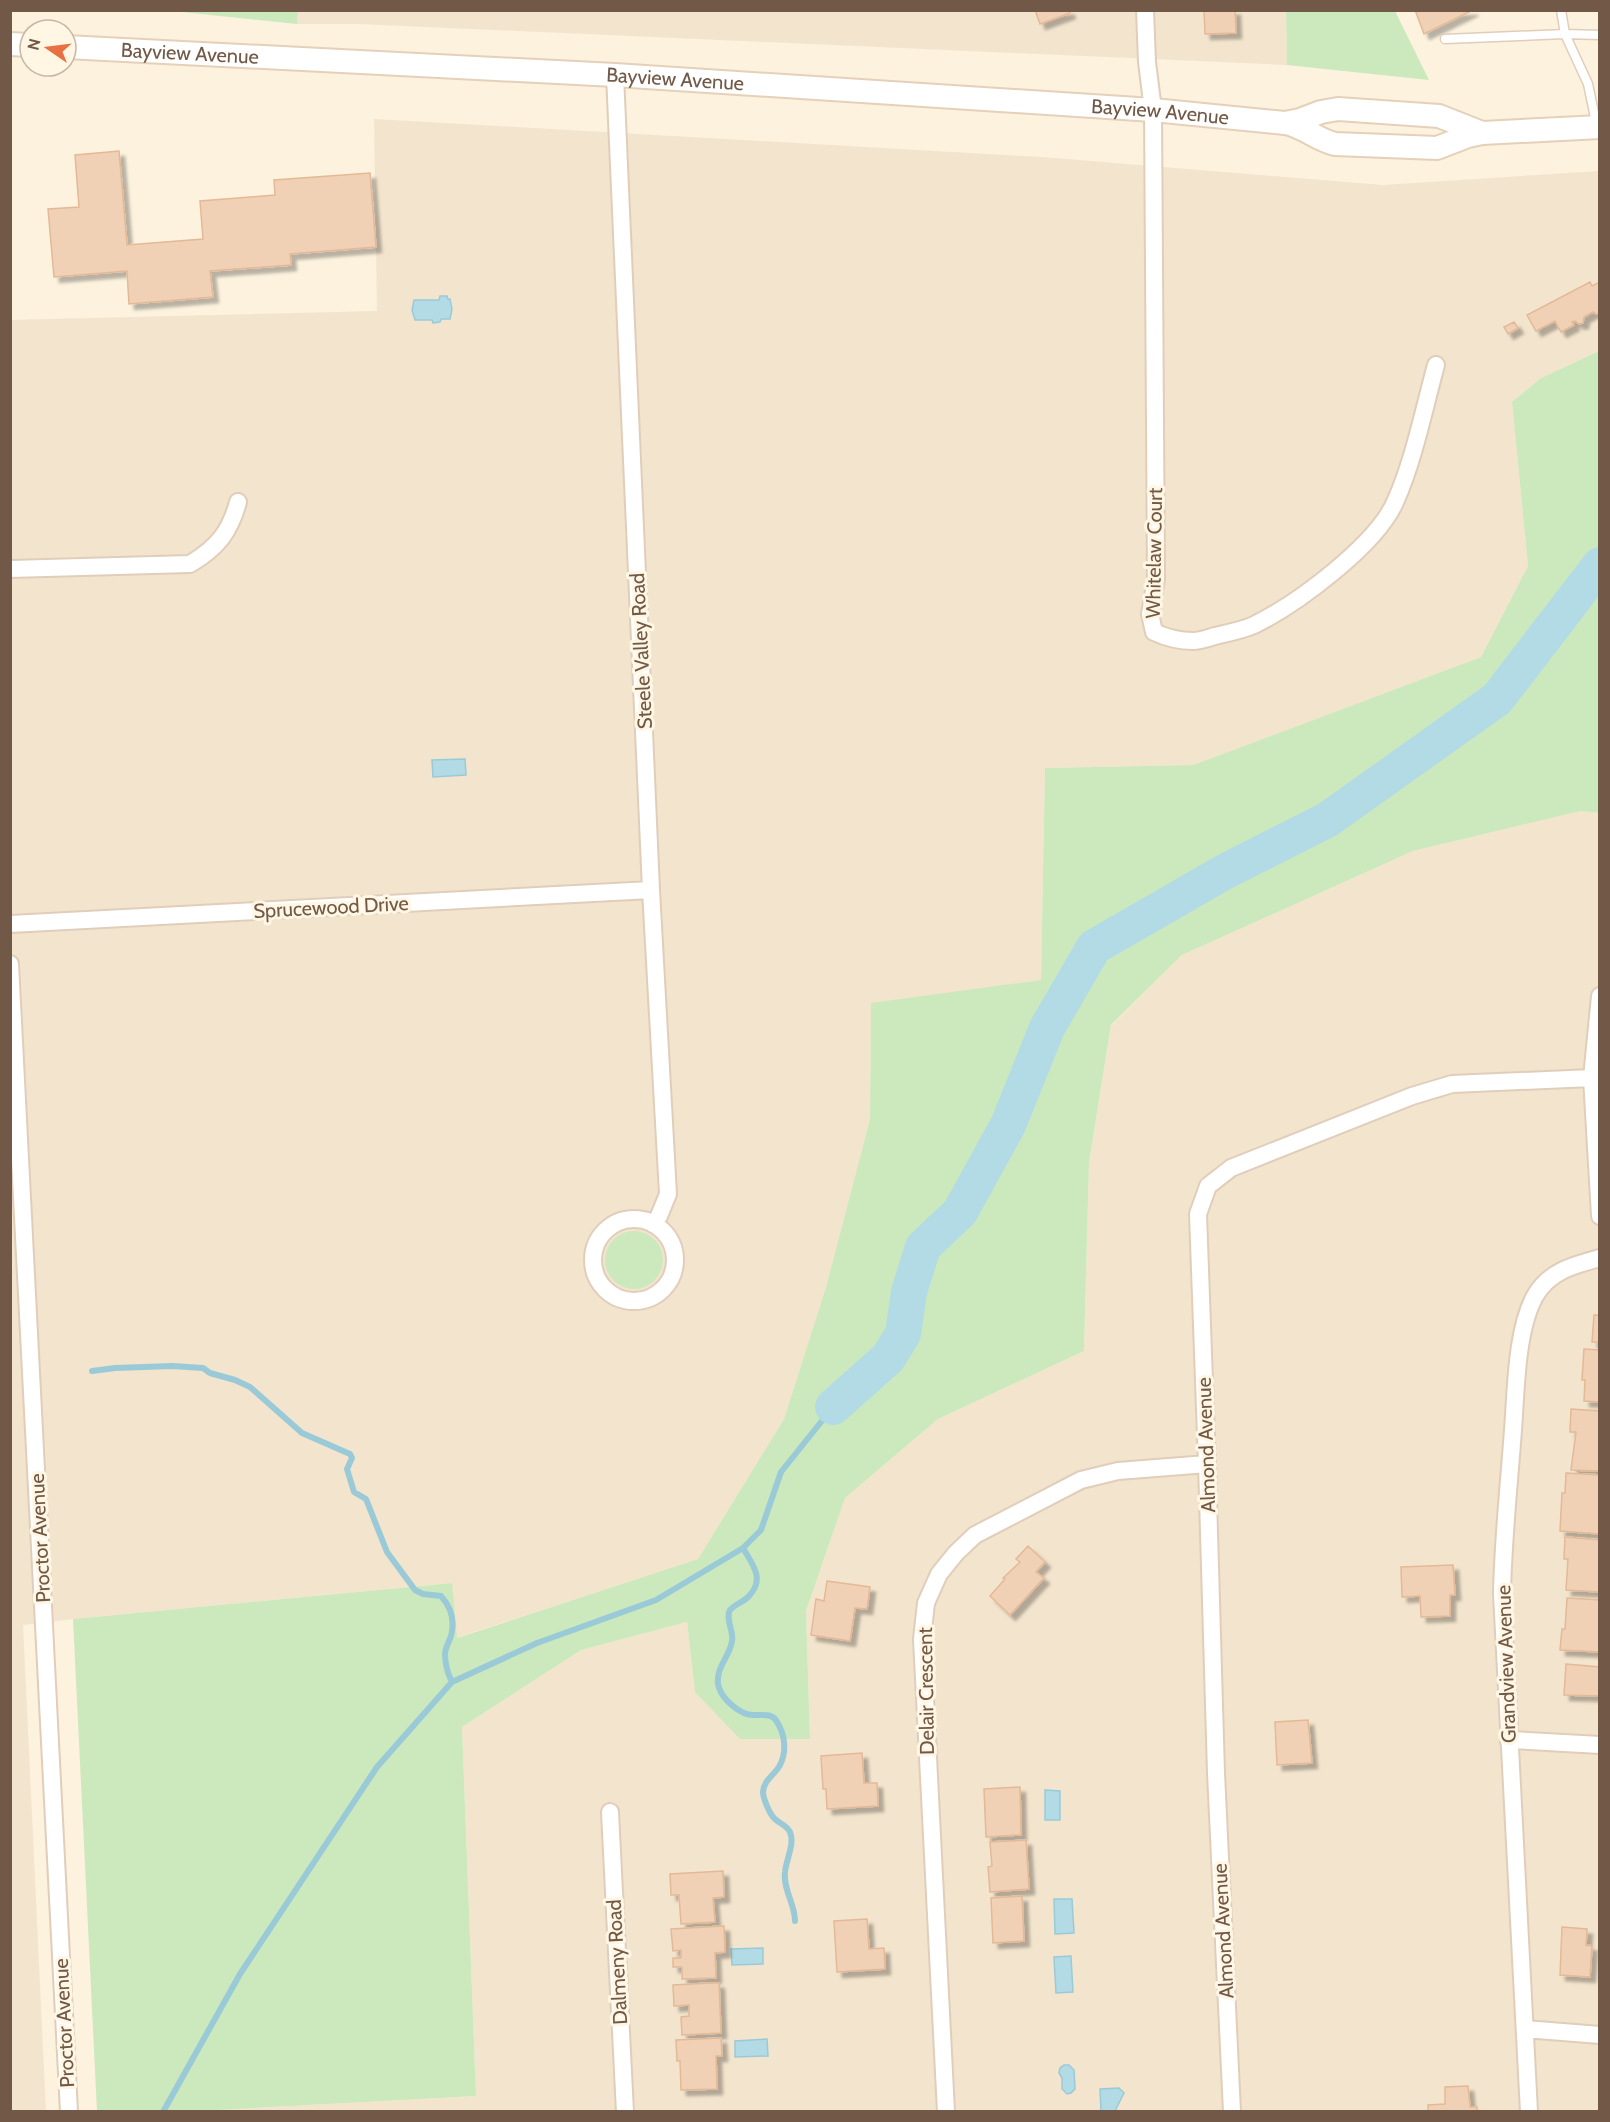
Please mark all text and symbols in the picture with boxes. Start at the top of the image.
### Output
north arrow [18,18,78,78]
text: N [23,37,45,52]
street label: Bayview Avenue [120,38,259,69]
street label: Bayview Avenue [606,63,745,95]
street label: Bayview Avenue [1090,94,1230,129]
street label: Whitelaw Court [1141,487,1167,618]
street label: Steele Valley Road [625,572,657,730]
street label: Sprucewood Drive [253,891,409,923]
street label: Almond Avenue [1192,1377,1220,1513]
street label: Proctor Avenue [25,1473,55,1603]
street label: Grandview Avenue [1491,1585,1521,1743]
street label: Delair Crescent [913,1627,939,1755]
street label: Almond Avenue [1207,1863,1239,1999]
street label: Dalmeny Road [602,1899,632,2025]
street label: Proctor Avenue [49,1958,79,2088]

